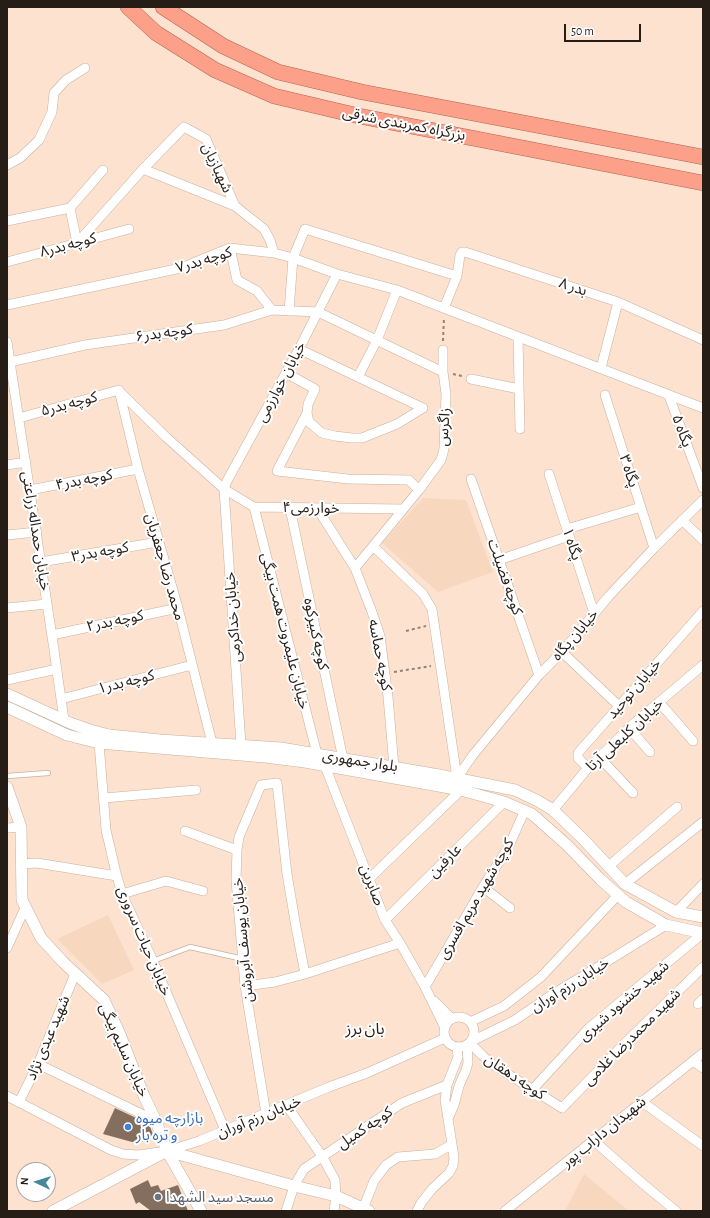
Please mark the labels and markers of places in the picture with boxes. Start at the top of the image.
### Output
place label: بازارچه میوه و تره بار [136,1109,203,1144]
marker: بازارچه میوه و تره بار [123,1122,133,1132]
place label: مسجد سید الشهدا [166,1188,274,1206]
marker: مسجد سید الشهدا [153,1192,163,1202]

